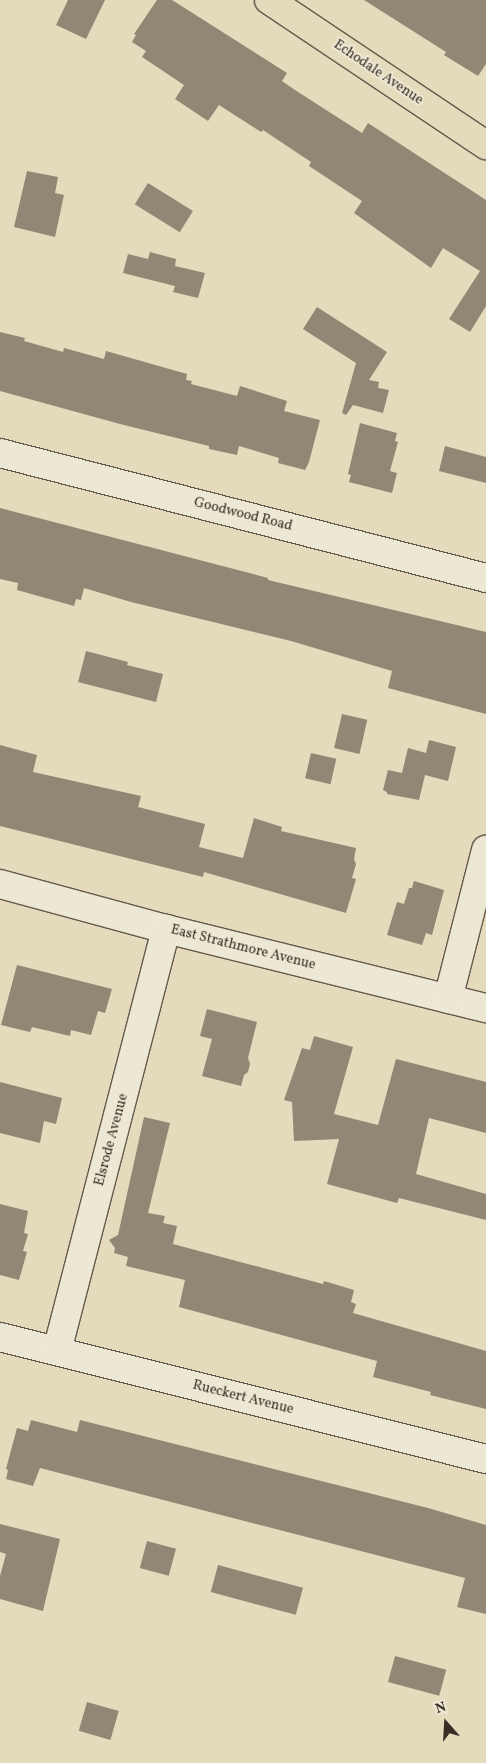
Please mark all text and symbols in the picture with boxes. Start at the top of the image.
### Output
street label: Echodale Avenue [330,37,426,109]
street label: Goodwood Road [192,495,294,535]
street label: East Strathmore Avenue [169,922,317,974]
street label: Elsrode Avenue [92,1092,132,1188]
street label: Rueckert Avenue [191,1377,295,1419]
north arrow [421,1698,471,1748]
text: N [433,1698,449,1719]

